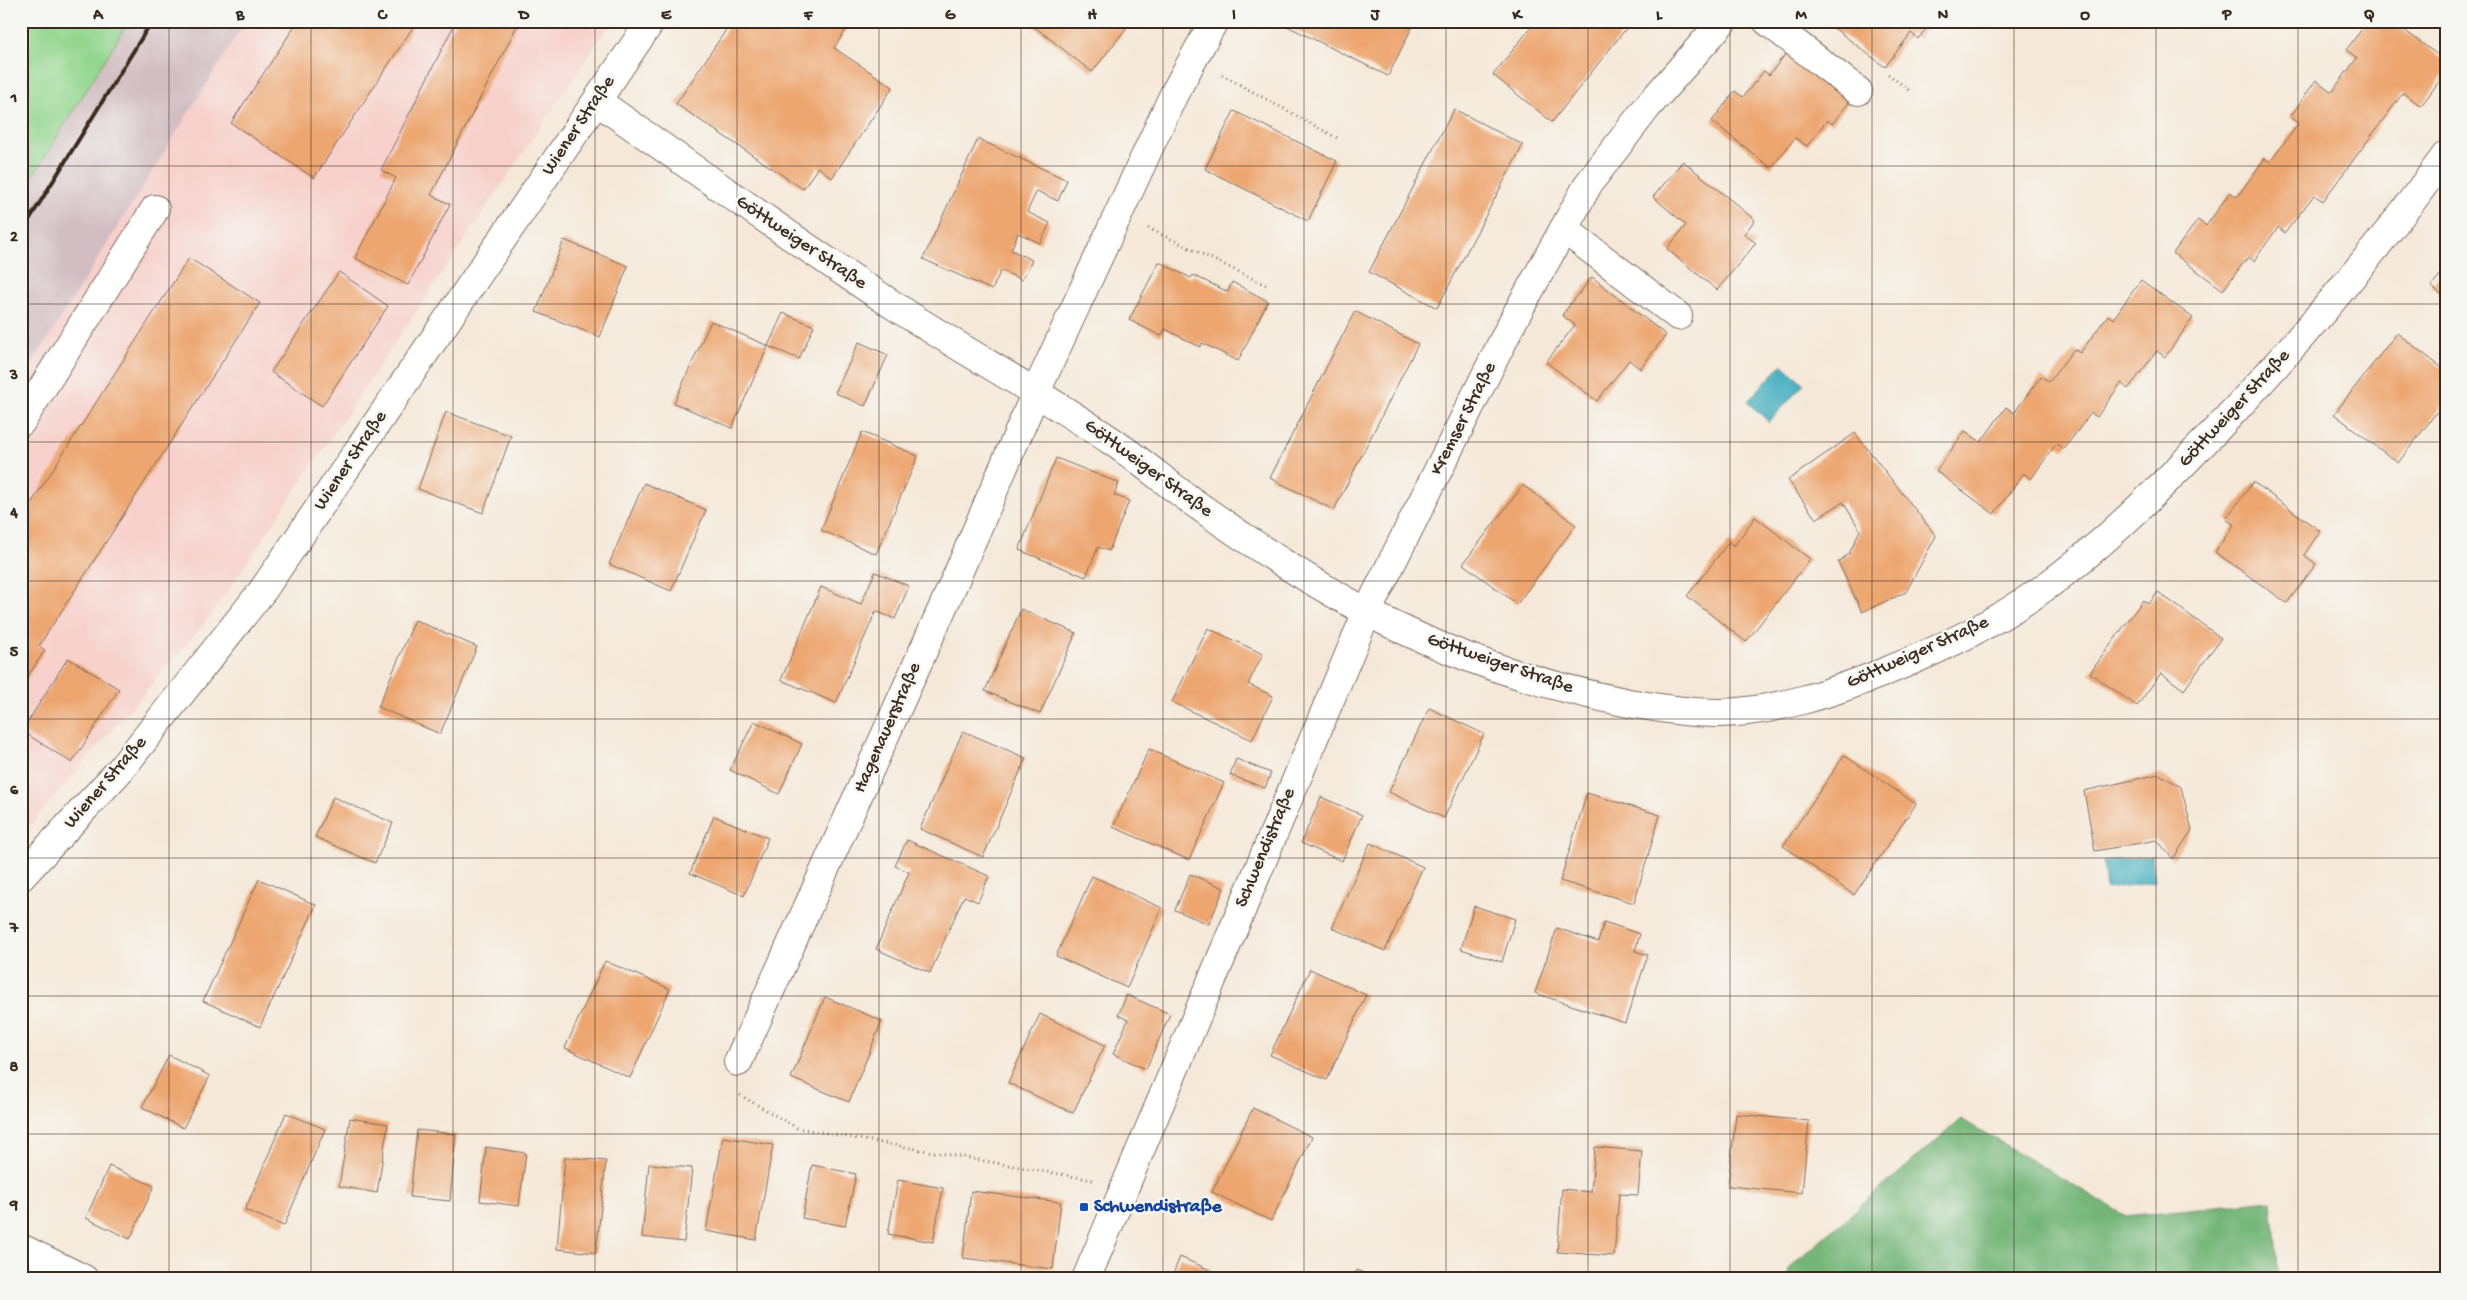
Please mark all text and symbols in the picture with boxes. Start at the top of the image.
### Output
text: A [92,7,104,26]
text: B [235,7,245,26]
text: C [377,7,388,26]
text: D [517,7,530,26]
text: E [661,7,672,26]
text: F [803,7,814,26]
text: G [945,7,956,26]
text: H [1087,7,1097,26]
text: I [1232,7,1236,26]
text: J [1370,7,1381,26]
text: K [1512,7,1524,26]
text: L [1656,7,1663,26]
text: M [1795,7,1807,26]
text: N [1938,7,1949,26]
text: O [2080,7,2090,26]
text: P [2222,7,2233,26]
text: Q [2364,7,2375,26]
street label: Wiener Straße [537,72,621,180]
text: 1 [10,90,17,109]
street label: Göttweiger Straße [731,191,871,295]
text: 2 [10,229,18,248]
street label: Göttweiger Straße [2174,345,2296,473]
street label: Kremser Straße [1426,358,1502,479]
text: 3 [9,367,18,386]
street label: Wiener Straße [309,407,393,515]
street label: Göttweiger Straße [1079,415,1217,523]
text: 4 [9,505,18,524]
street label: Göttweiger Straße [1843,611,1993,695]
street label: Göttweiger Straße [1424,628,1576,700]
text: 5 [10,644,19,663]
street label: Hagenauerstraße [849,659,927,797]
street label: Wiener Straße [59,732,153,834]
text: 6 [10,782,19,801]
street label: Schwendistraße [1230,785,1302,911]
text: 7 [9,920,19,939]
text: 8 [10,1059,19,1078]
place label: Schwendistraße [1094,1196,1223,1219]
text: 9 [9,1197,18,1216]
marker: Schwendistraße [1078,1201,1090,1213]

